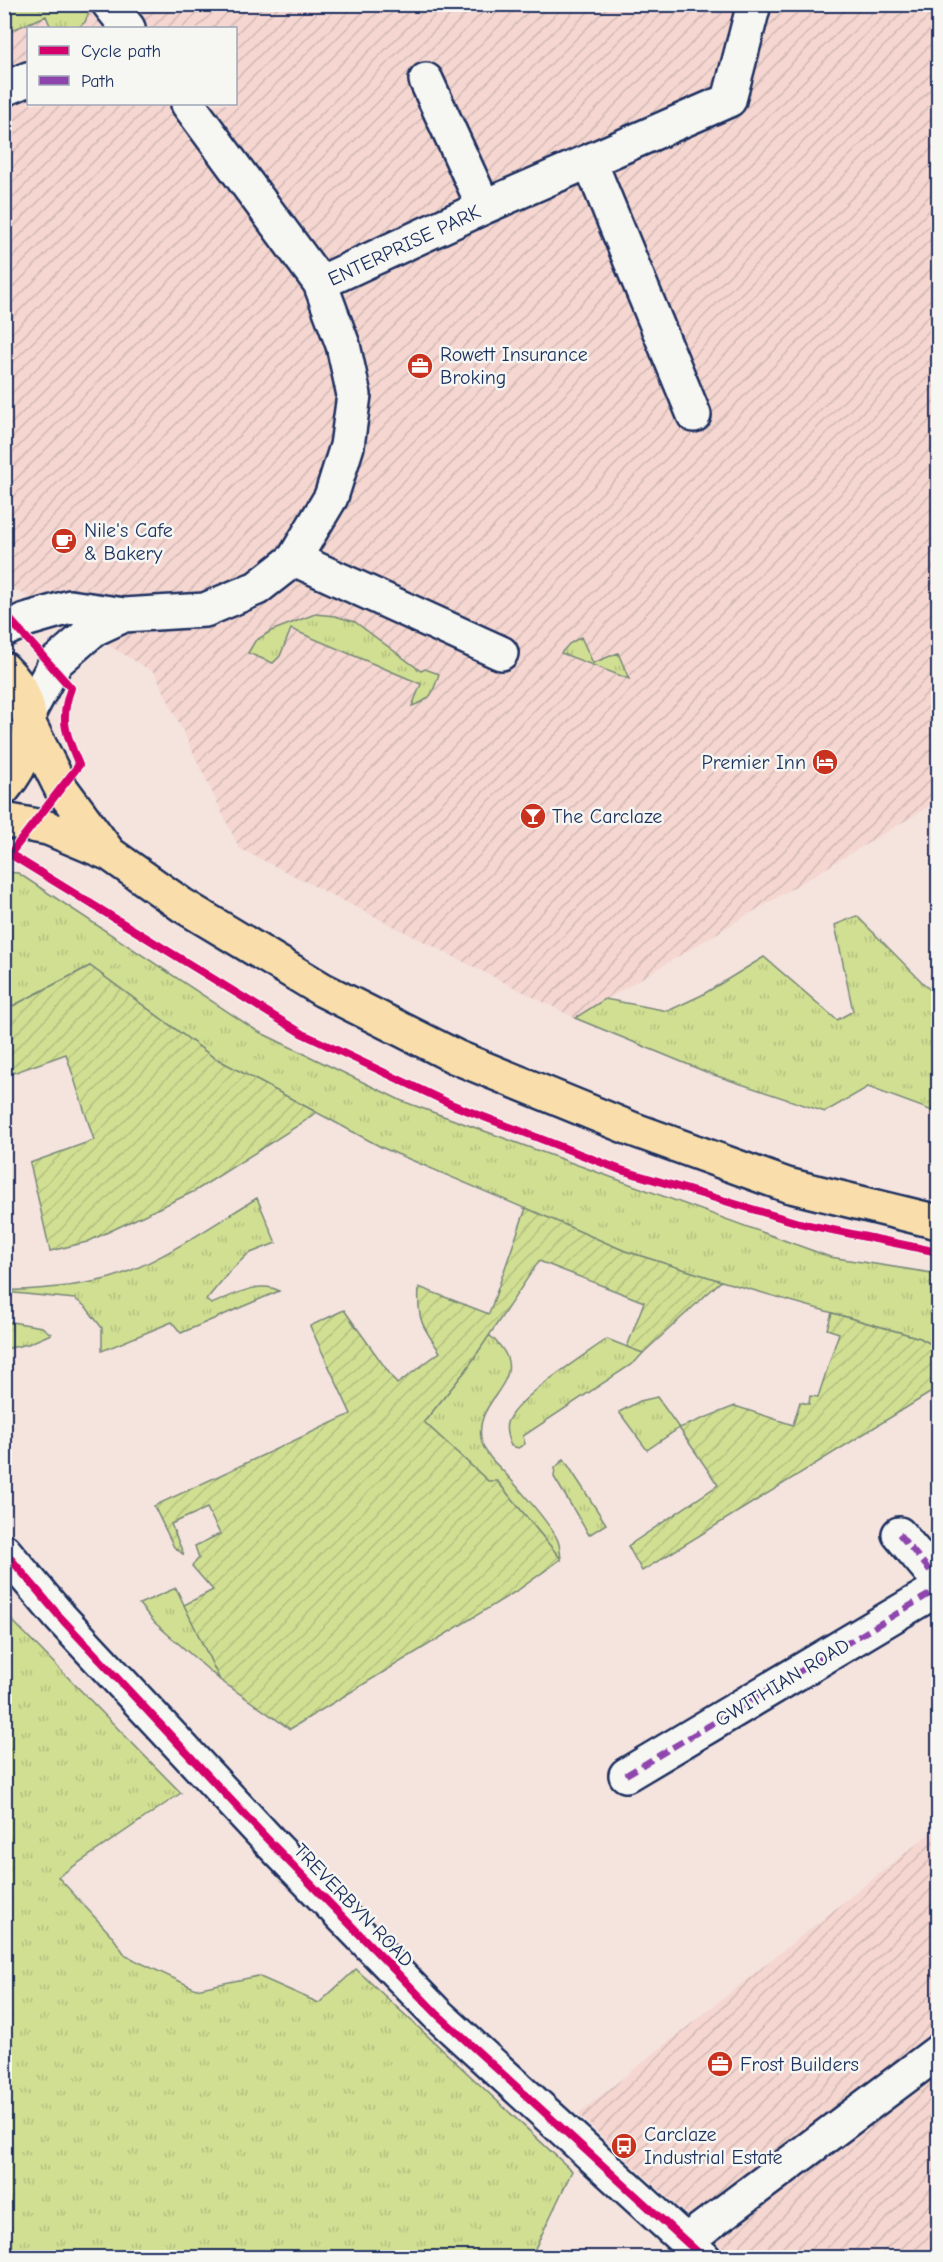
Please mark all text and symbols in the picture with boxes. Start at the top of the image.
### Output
legend [27,27,237,105]
text: Cycle path [81,41,161,62]
text: Path [81,71,114,92]
street label: ENTERPRISE PARK [324,200,484,291]
place label: Rowett Insurance Broking [440,343,588,389]
office icon: Rowett Insurance Broking [405,351,435,381]
place label: Nile's Cafe & Bakery [84,519,173,565]
cafe icon: Nile's Cafe & Bakery [49,526,79,556]
hotel icon: Premier Inn [810,747,840,777]
place label: Premier Inn [702,751,806,774]
bar icon: The Carclaze [518,801,548,831]
place label: The Carclaze [552,805,662,828]
street label: GWITHIAN ROAD [711,1633,854,1732]
street label: TREVERBYN ROAD [289,1839,418,1972]
office icon: Frost Builders [705,2049,735,2079]
place label: Frost Builders [740,2053,859,2076]
place label: Carclaze Industrial Estate [644,2123,783,2169]
bus stop icon: Carclaze Industrial Estate [609,2131,639,2161]

